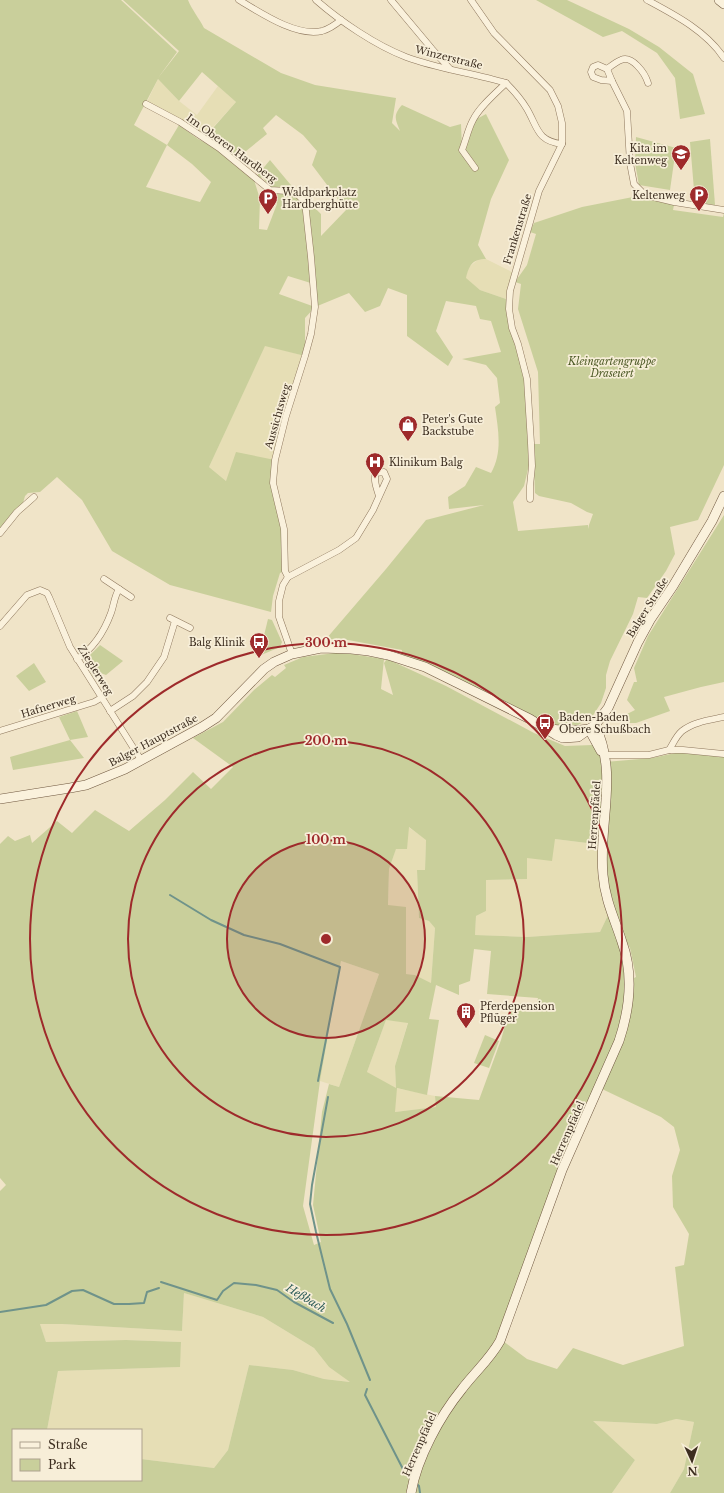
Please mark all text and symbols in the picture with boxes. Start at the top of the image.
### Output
street label: Winzerstraße [413,43,484,72]
street label: Im Oberen Hardberg [184,111,280,186]
place label: Kita im Keltenweg [614,142,668,167]
school or university icon: Kita im Keltenweg [670,143,692,171]
parking icon: Keltenweg [688,184,710,212]
place label: Waldparkplatz Hardberghütte [281,186,358,211]
parking icon: Waldparkplatz Hardberghütte [257,187,279,215]
place label: Keltenweg [632,189,686,202]
street label: Frankenstraße [501,192,535,266]
park label: Kleingartengruppe Draseiert [567,355,656,380]
street label: Aussichtsweg [262,381,293,451]
place label: Peter's Gute Backstube [422,413,483,438]
shop icon: Peter's Gute Backstube [397,414,419,442]
hospital icon: Klinikum Balg [364,451,386,479]
place label: Klinikum Balg [389,456,464,469]
street label: Balger Straße [624,575,671,640]
bus stop icon: Balg Klinik [248,631,270,659]
text: 300 m [305,635,348,650]
place label: Balg Klinik [189,636,246,649]
street label: Zieglerweg [75,643,117,699]
street label: Hafnerweg [19,692,78,721]
street label: Balger Hauptstraße [107,711,200,769]
place label: Baden-Baden Obere Schußbach [559,711,651,736]
bus stop icon: Baden-Baden Obere Schußbach [534,712,556,740]
text: 200 m [305,733,348,748]
street label: Herrenpfädel [586,780,603,850]
text: 100 m [306,832,347,847]
centre of rings [319,932,333,946]
place label: Pferdepension Pflüger [480,1000,555,1025]
building icon: Pferdepension Pflüger [455,1001,477,1029]
street label: Herrenpfädel [547,1099,587,1167]
water label: Heßbach [283,1280,329,1315]
street label: Herrenpfädel [399,1410,439,1478]
legend [12,1429,142,1481]
text: Straße [48,1437,88,1452]
north arrow [672,1441,712,1481]
text: Park [48,1457,76,1472]
text: N [686,1464,698,1478]

